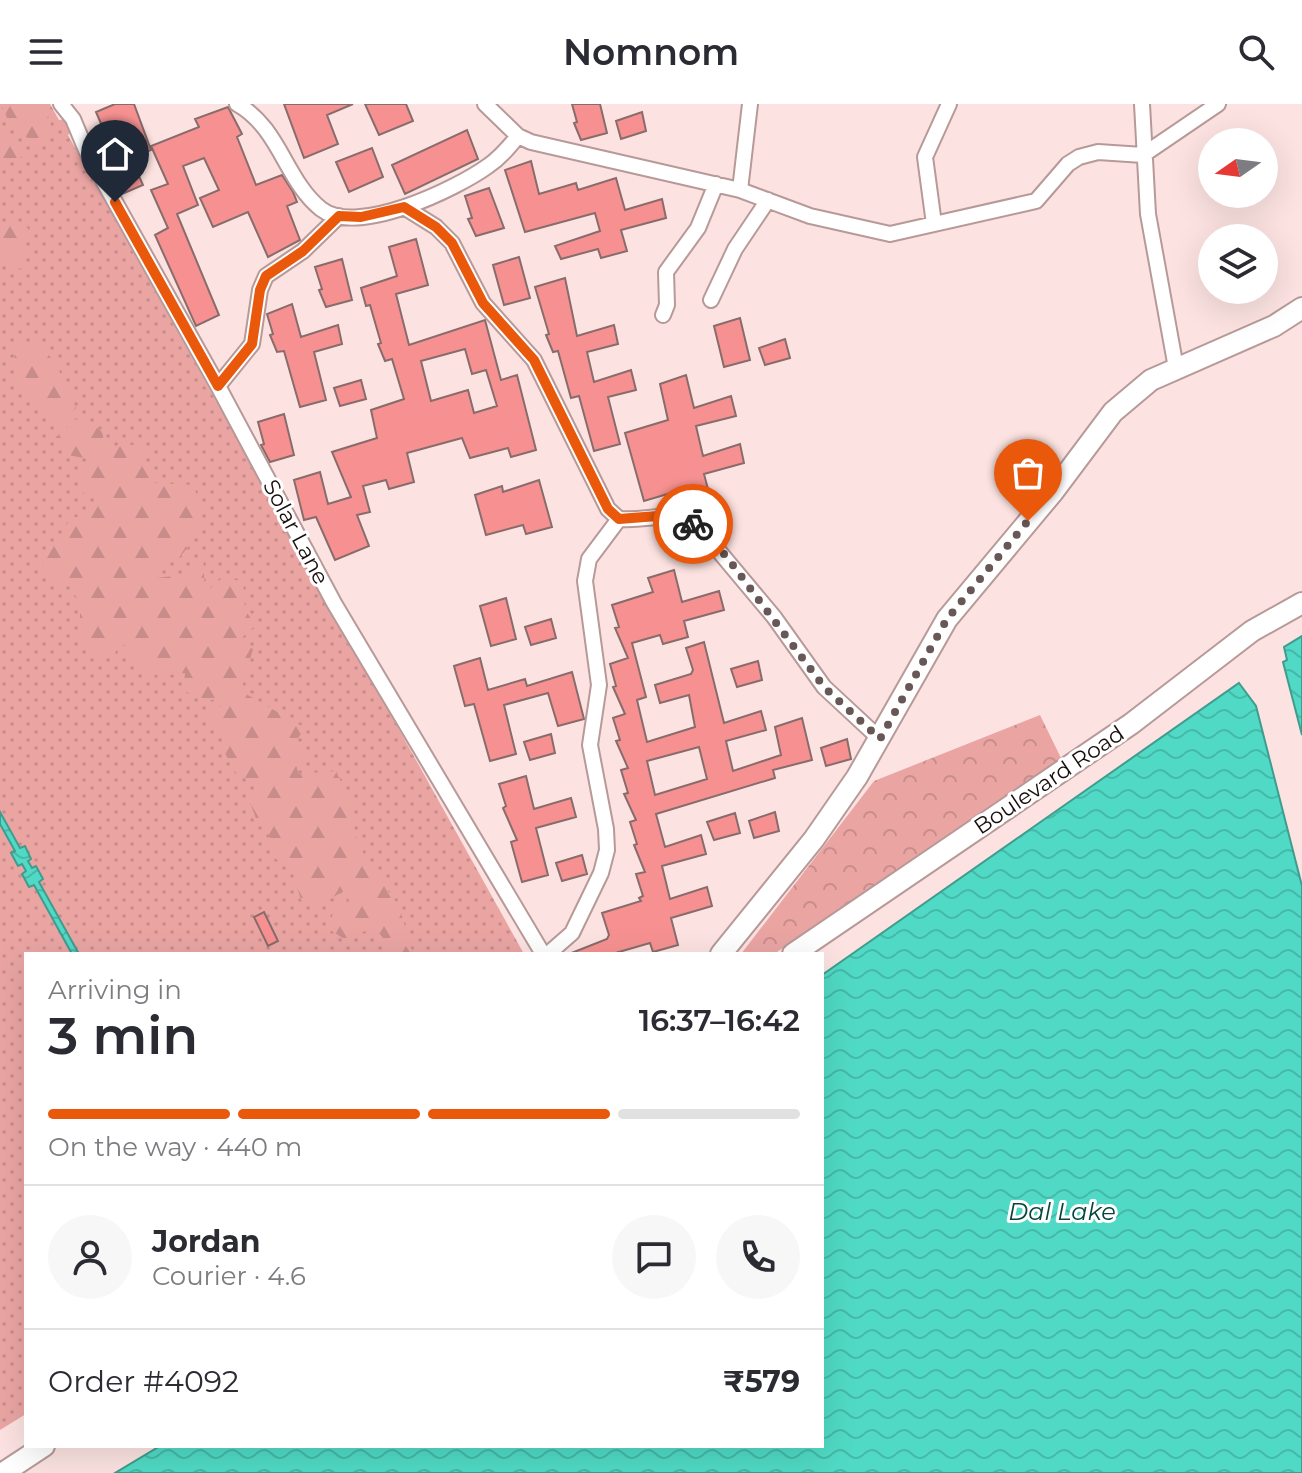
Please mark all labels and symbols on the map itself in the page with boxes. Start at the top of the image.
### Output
pin [81,120,149,202]
north arrow [1198,128,1278,208]
pin [994,439,1062,521]
street label: Solar Lane [257,475,335,589]
courier [653,484,733,564]
street label: Boulevard Road [969,720,1129,840]
water label: Dal Lake [1008,1197,1116,1226]

